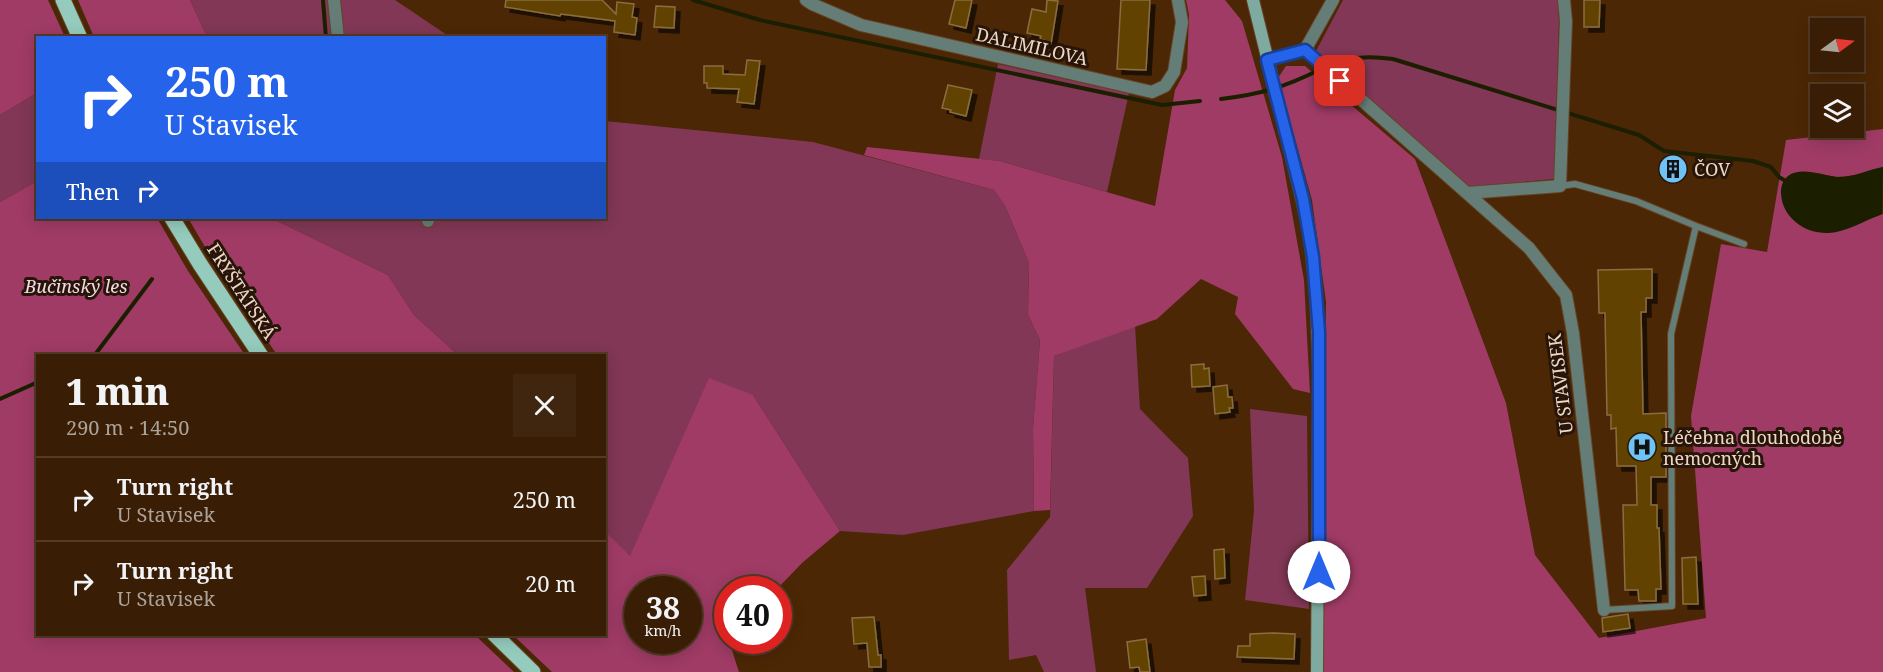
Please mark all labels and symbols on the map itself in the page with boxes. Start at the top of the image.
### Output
north arrow [1810,18,1864,72]
street label: DALIMILOVA [974,21,1091,71]
pin [1314,55,1365,106]
building icon: ČOV [1657,153,1689,185]
place label: ČOV [1694,157,1731,181]
street label: FRYŠTÁTSKÁ [202,238,282,344]
park label: Bučinský les [23,274,128,298]
street label: U STAVISEK [1542,332,1578,435]
place label: Léčebna dlouhodobě nemocných [1663,425,1842,470]
hospital icon: Léčebna dlouhodobě nemocných [1626,431,1658,463]
position arrow [1287,540,1351,604]
speed limit sign: 40 [714,576,792,654]

